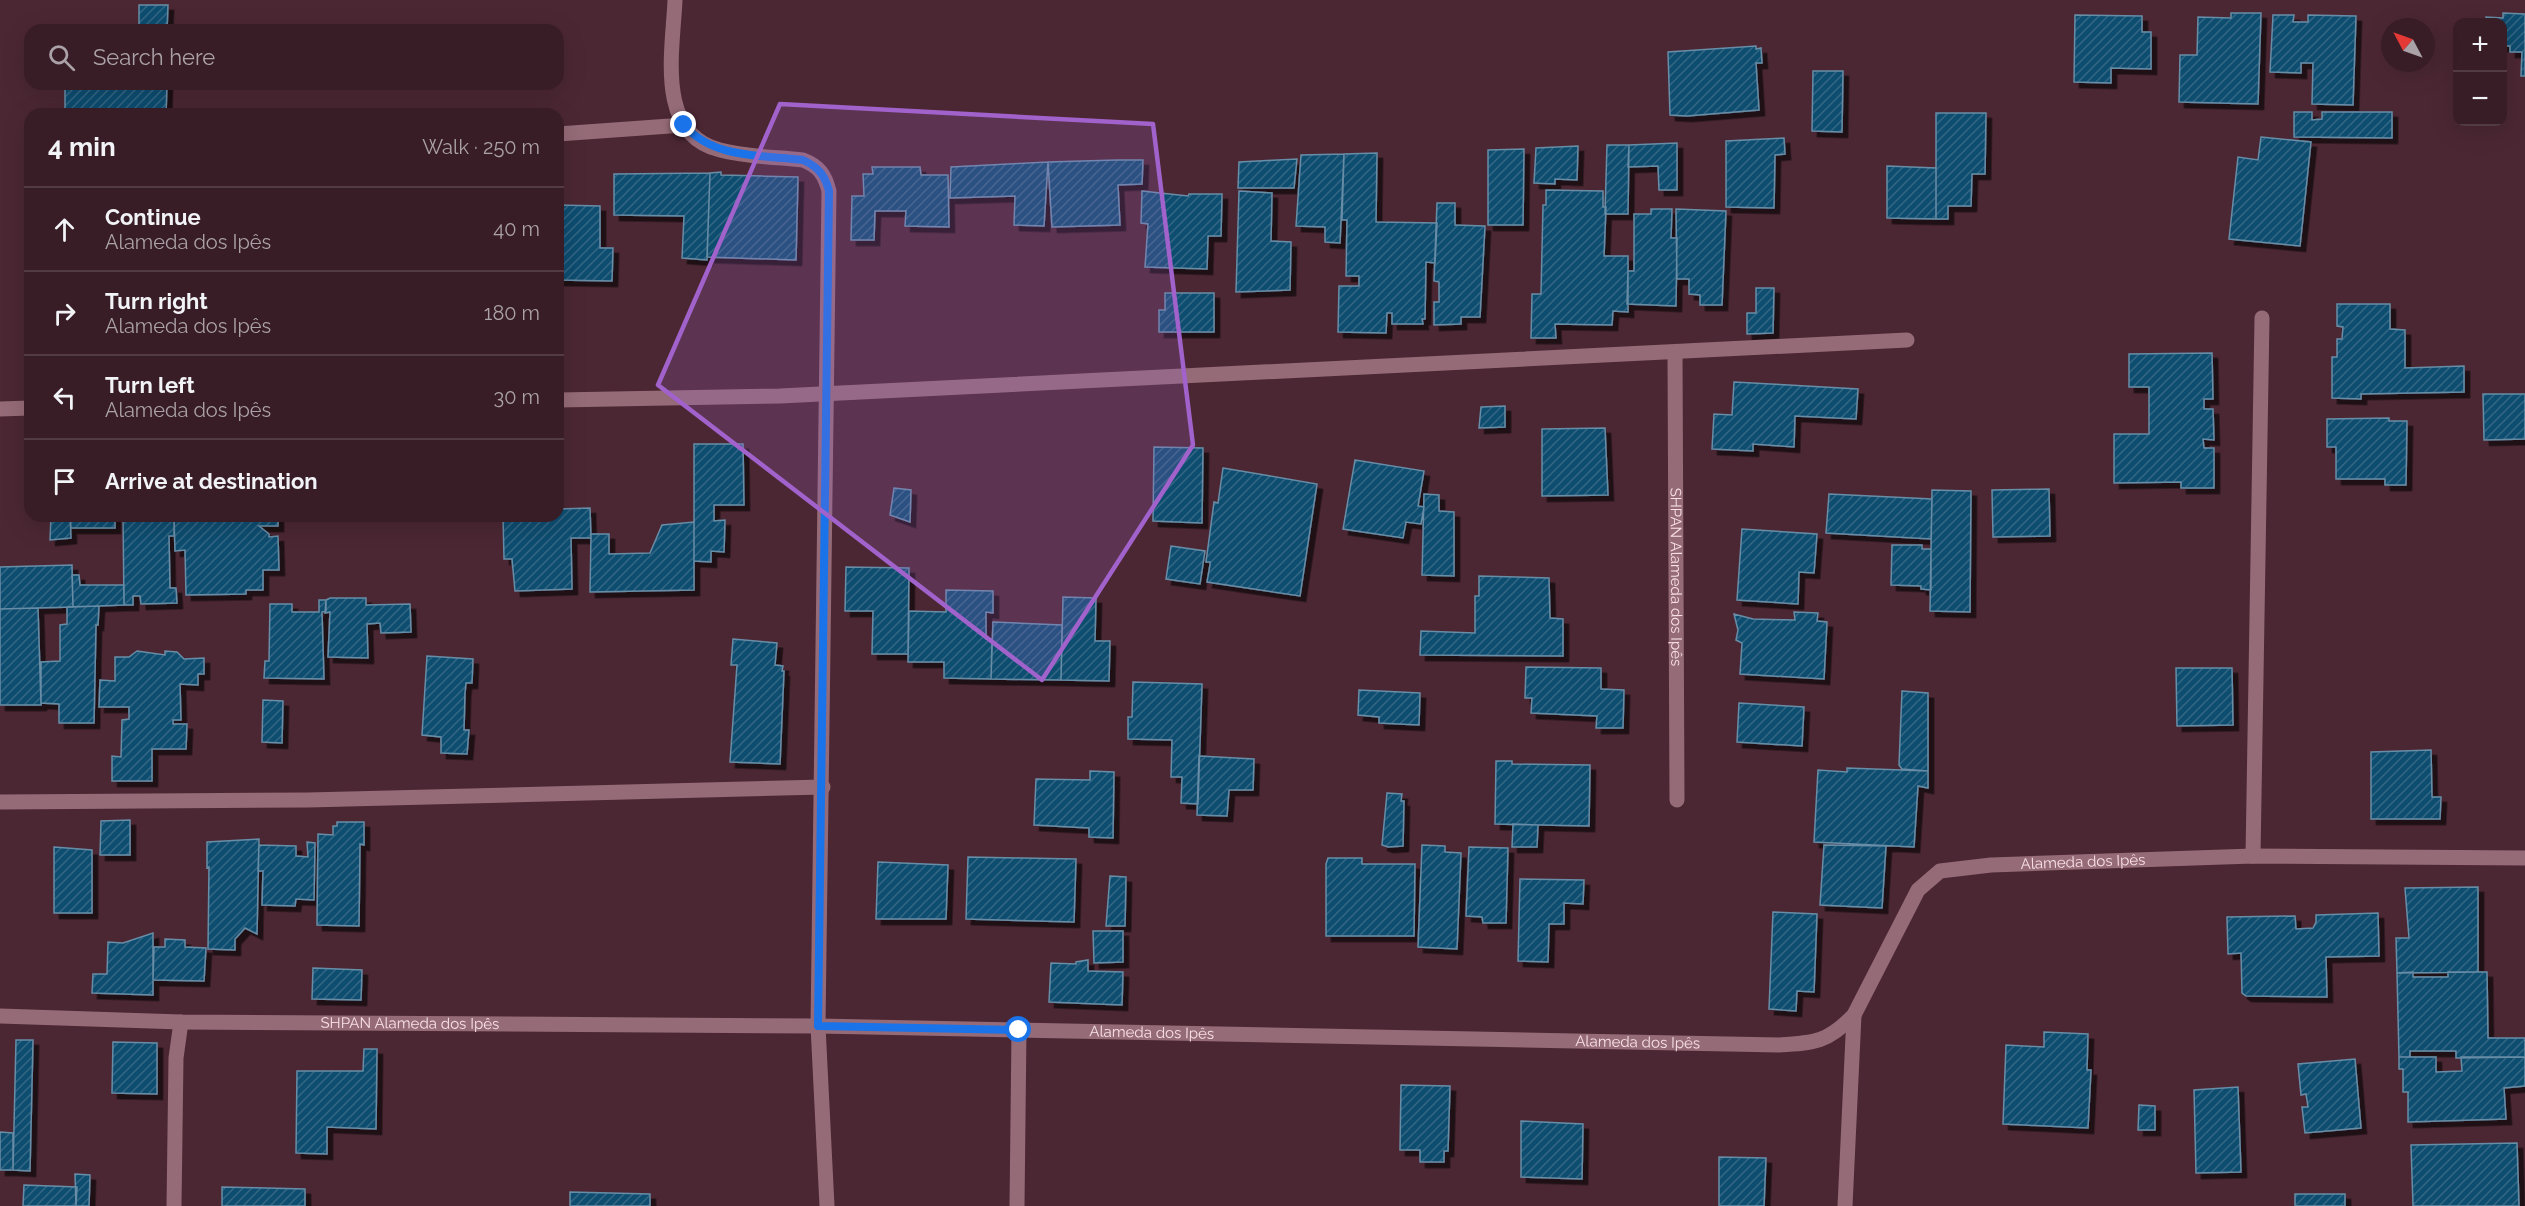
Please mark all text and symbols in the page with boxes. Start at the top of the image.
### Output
north arrow [2381,18,2435,72]
map controls [2453,18,2507,126]
button: + [2453,18,2507,72]
search box [24,24,564,90]
icon: search [45,41,78,74]
text: Search here [93,44,215,70]
button: − [2453,72,2507,126]
route end [670,111,696,137]
text: 4 min [48,132,116,162]
text: Walk · 250 m [422,135,540,159]
text: Continue [105,204,201,230]
icon: ahead [48,213,81,246]
text: 40 m [493,217,540,241]
text: Alameda dos Ipês [105,230,271,254]
text: Turn right [105,288,208,314]
icon: right [48,297,81,330]
text: 180 m [484,301,540,325]
text: Alameda dos Ipês [105,314,271,338]
text: Turn left [105,372,195,398]
icon: left [48,381,81,414]
text: 30 m [494,385,540,409]
text: Alameda dos Ipês [105,398,271,422]
icon: arrive [48,465,81,498]
text: Arrive at destination [105,468,318,494]
street label: SHPAN Alameda dos Ipês [1667,488,1685,666]
street label: Alameda dos Ipês [2020,851,2146,873]
street label: SHPAN Alameda dos Ipês [320,1014,499,1033]
route start [1005,1016,1031,1042]
street label: Alameda dos Ipês [1089,1022,1214,1043]
street label: Alameda dos Ipês [1575,1032,1700,1052]

